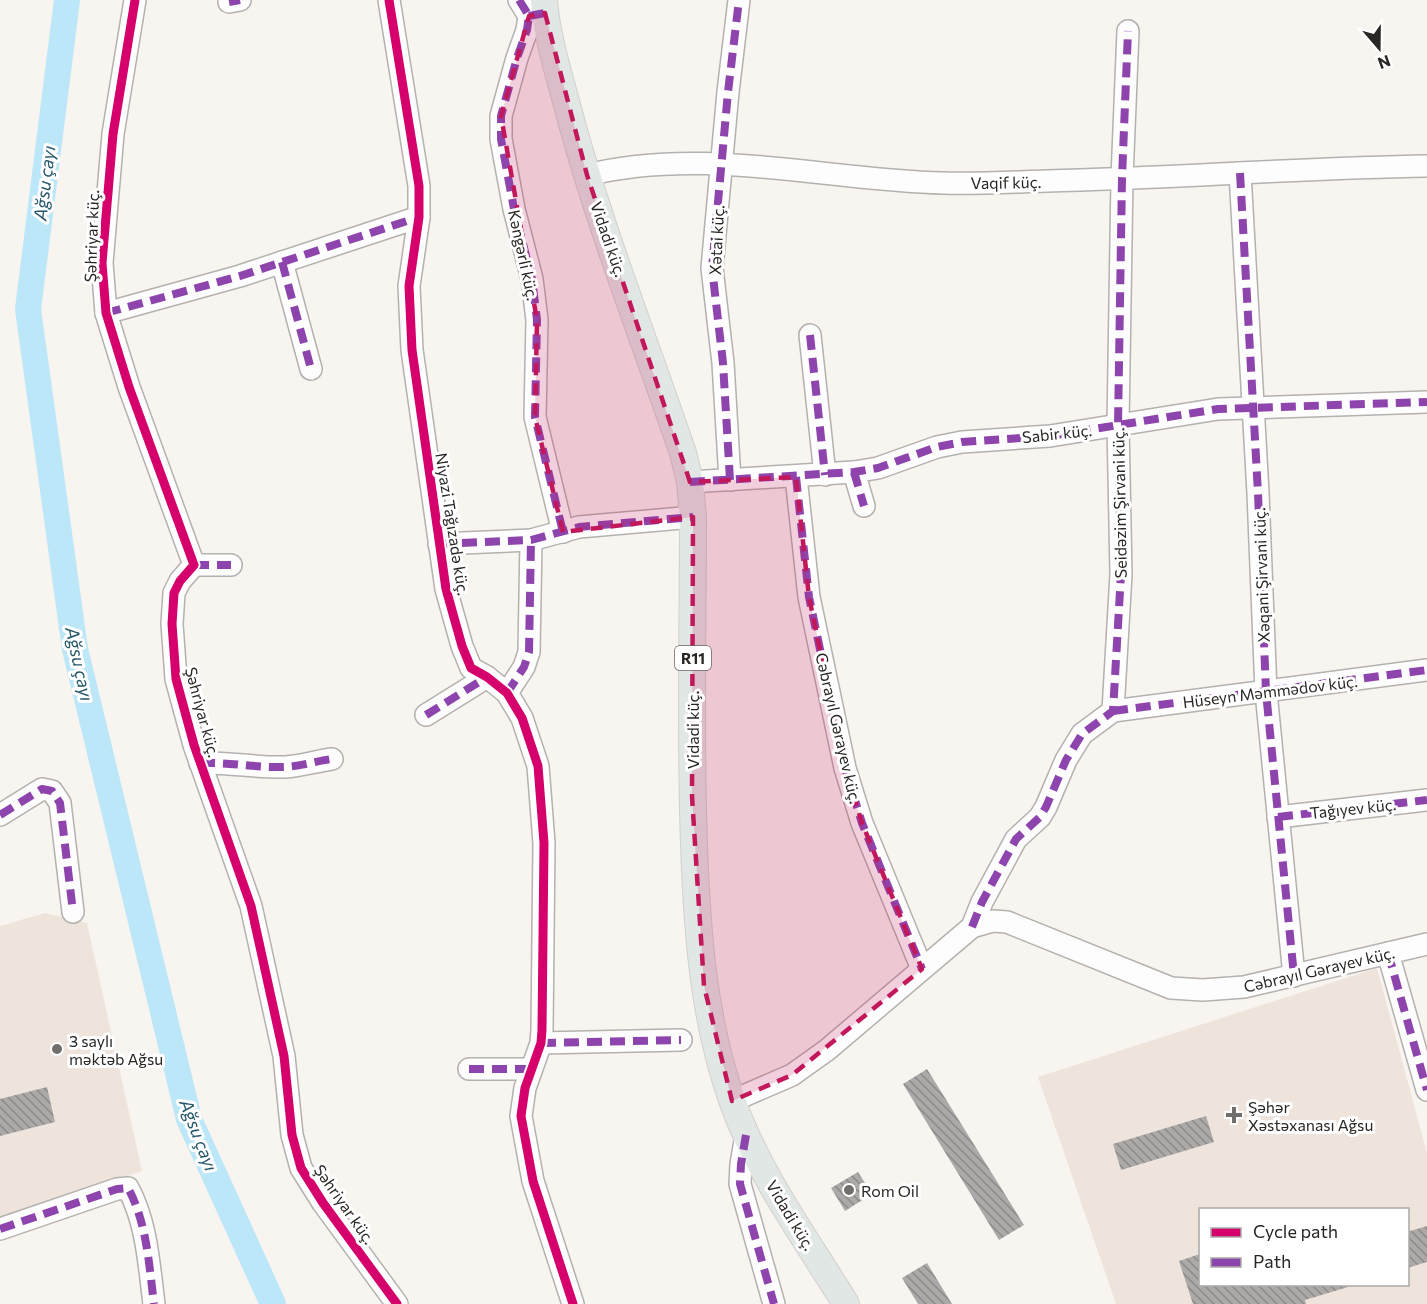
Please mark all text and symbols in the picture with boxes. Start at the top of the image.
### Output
north arrow [1349,18,1409,78]
text: N [1375,52,1393,74]
water label: Ağsu çayı [28,144,60,223]
street label: Vaqif küç. [971,172,1041,192]
street label: Şəhriyar küç. [80,189,102,283]
street label: Vidadi küç. [587,199,631,279]
street label: Xətai küç. [705,204,727,276]
street label: Kəngərli küç. [505,208,543,302]
street label: Sabir küç. [1021,420,1093,446]
street label: Seidəzim Şirvani küç. [1108,428,1130,578]
street label: Niyazi Tağızadə küç. [432,451,474,597]
street label: Xəqani Şirvani küç. [1249,507,1273,643]
water label: Ağsu çayı [61,624,99,704]
road number: R11 [675,646,711,670]
street label: Cəbrayıl Gərayev küç. [812,651,866,805]
street label: Şəhriyar küç. [182,665,224,759]
street label: Hüseyn Məmmədov küç. [1181,671,1359,711]
street label: Vidadi küç. [683,691,702,769]
street label: Tağıyev küç. [1309,794,1397,822]
street label: Cəbrayıl Gərayev küç. [1242,942,1396,996]
place label: 3 saylı məktəb Ağsu [69,1031,163,1068]
marker: 3 saylı məktəb Ağsu [50,1042,64,1056]
water label: Ağsu çayı [175,1095,223,1174]
place label: Şəhər Xəstəxanası Ağsu [1248,1097,1373,1134]
marker: Şəhər Xəstəxanası Ağsu [1225,1106,1243,1124]
street label: Şəhriyar küç. [311,1161,379,1247]
street label: Vidadi küç. [763,1176,819,1254]
place label: Rom Oil [861,1181,919,1200]
marker: Rom Oil [842,1183,856,1197]
legend [1199,1208,1409,1286]
text: Cycle path [1253,1220,1338,1242]
text: Path [1253,1250,1291,1272]

